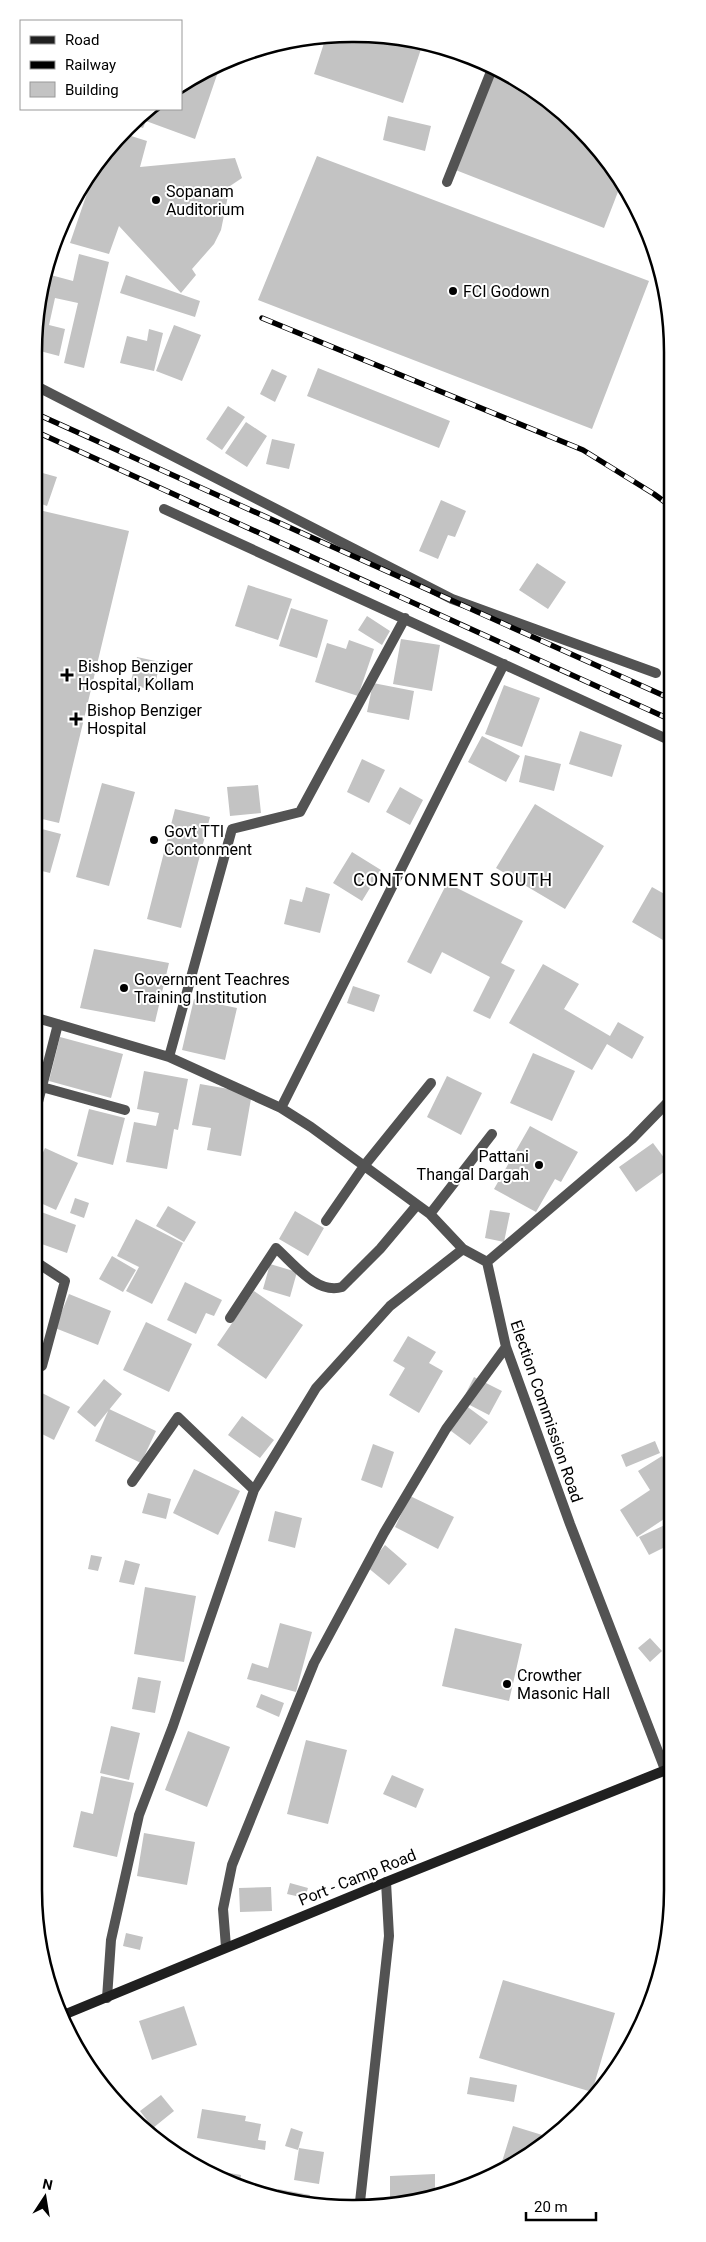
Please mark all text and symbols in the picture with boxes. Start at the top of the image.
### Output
legend [20,20,182,110]
text: Road [65,31,99,49]
text: Railway [65,56,116,74]
text: Building [65,81,119,99]
place label: Sopanam Auditorium [166,182,244,219]
marker: Sopanam Auditorium [150,194,162,206]
place label: FCI Godown [463,282,550,301]
marker: FCI Godown [447,285,459,297]
place label: Bishop Benziger Hospital, Kollam [78,657,194,694]
marker: Bishop Benziger Hospital, Kollam [60,668,74,682]
place label: Bishop Benziger Hospital [87,701,203,738]
marker: Bishop Benziger Hospital [69,712,83,726]
place label: Govt TTI Contonment [164,822,252,859]
marker: Govt TTI Contonment [148,834,160,846]
district label: CONTONMENT SOUTH [353,869,553,890]
place label: Government Teachres Training Institution [134,970,290,1007]
marker: Government Teachres Training Institution [118,982,130,994]
place label: Pattani Thangal Dargah [417,1147,529,1184]
marker: Pattani Thangal Dargah [533,1159,545,1171]
street label: Election Commission Road [506,1318,587,1505]
place label: Crowther Masonic Hall [517,1666,610,1703]
marker: Crowther Masonic Hall [501,1678,513,1690]
street label: Port - Camp Road [296,1845,419,1910]
north arrow [20,2172,70,2222]
text: N [41,2175,54,2193]
scale bar [526,2190,596,2222]
text: 20 m [534,2198,568,2216]

